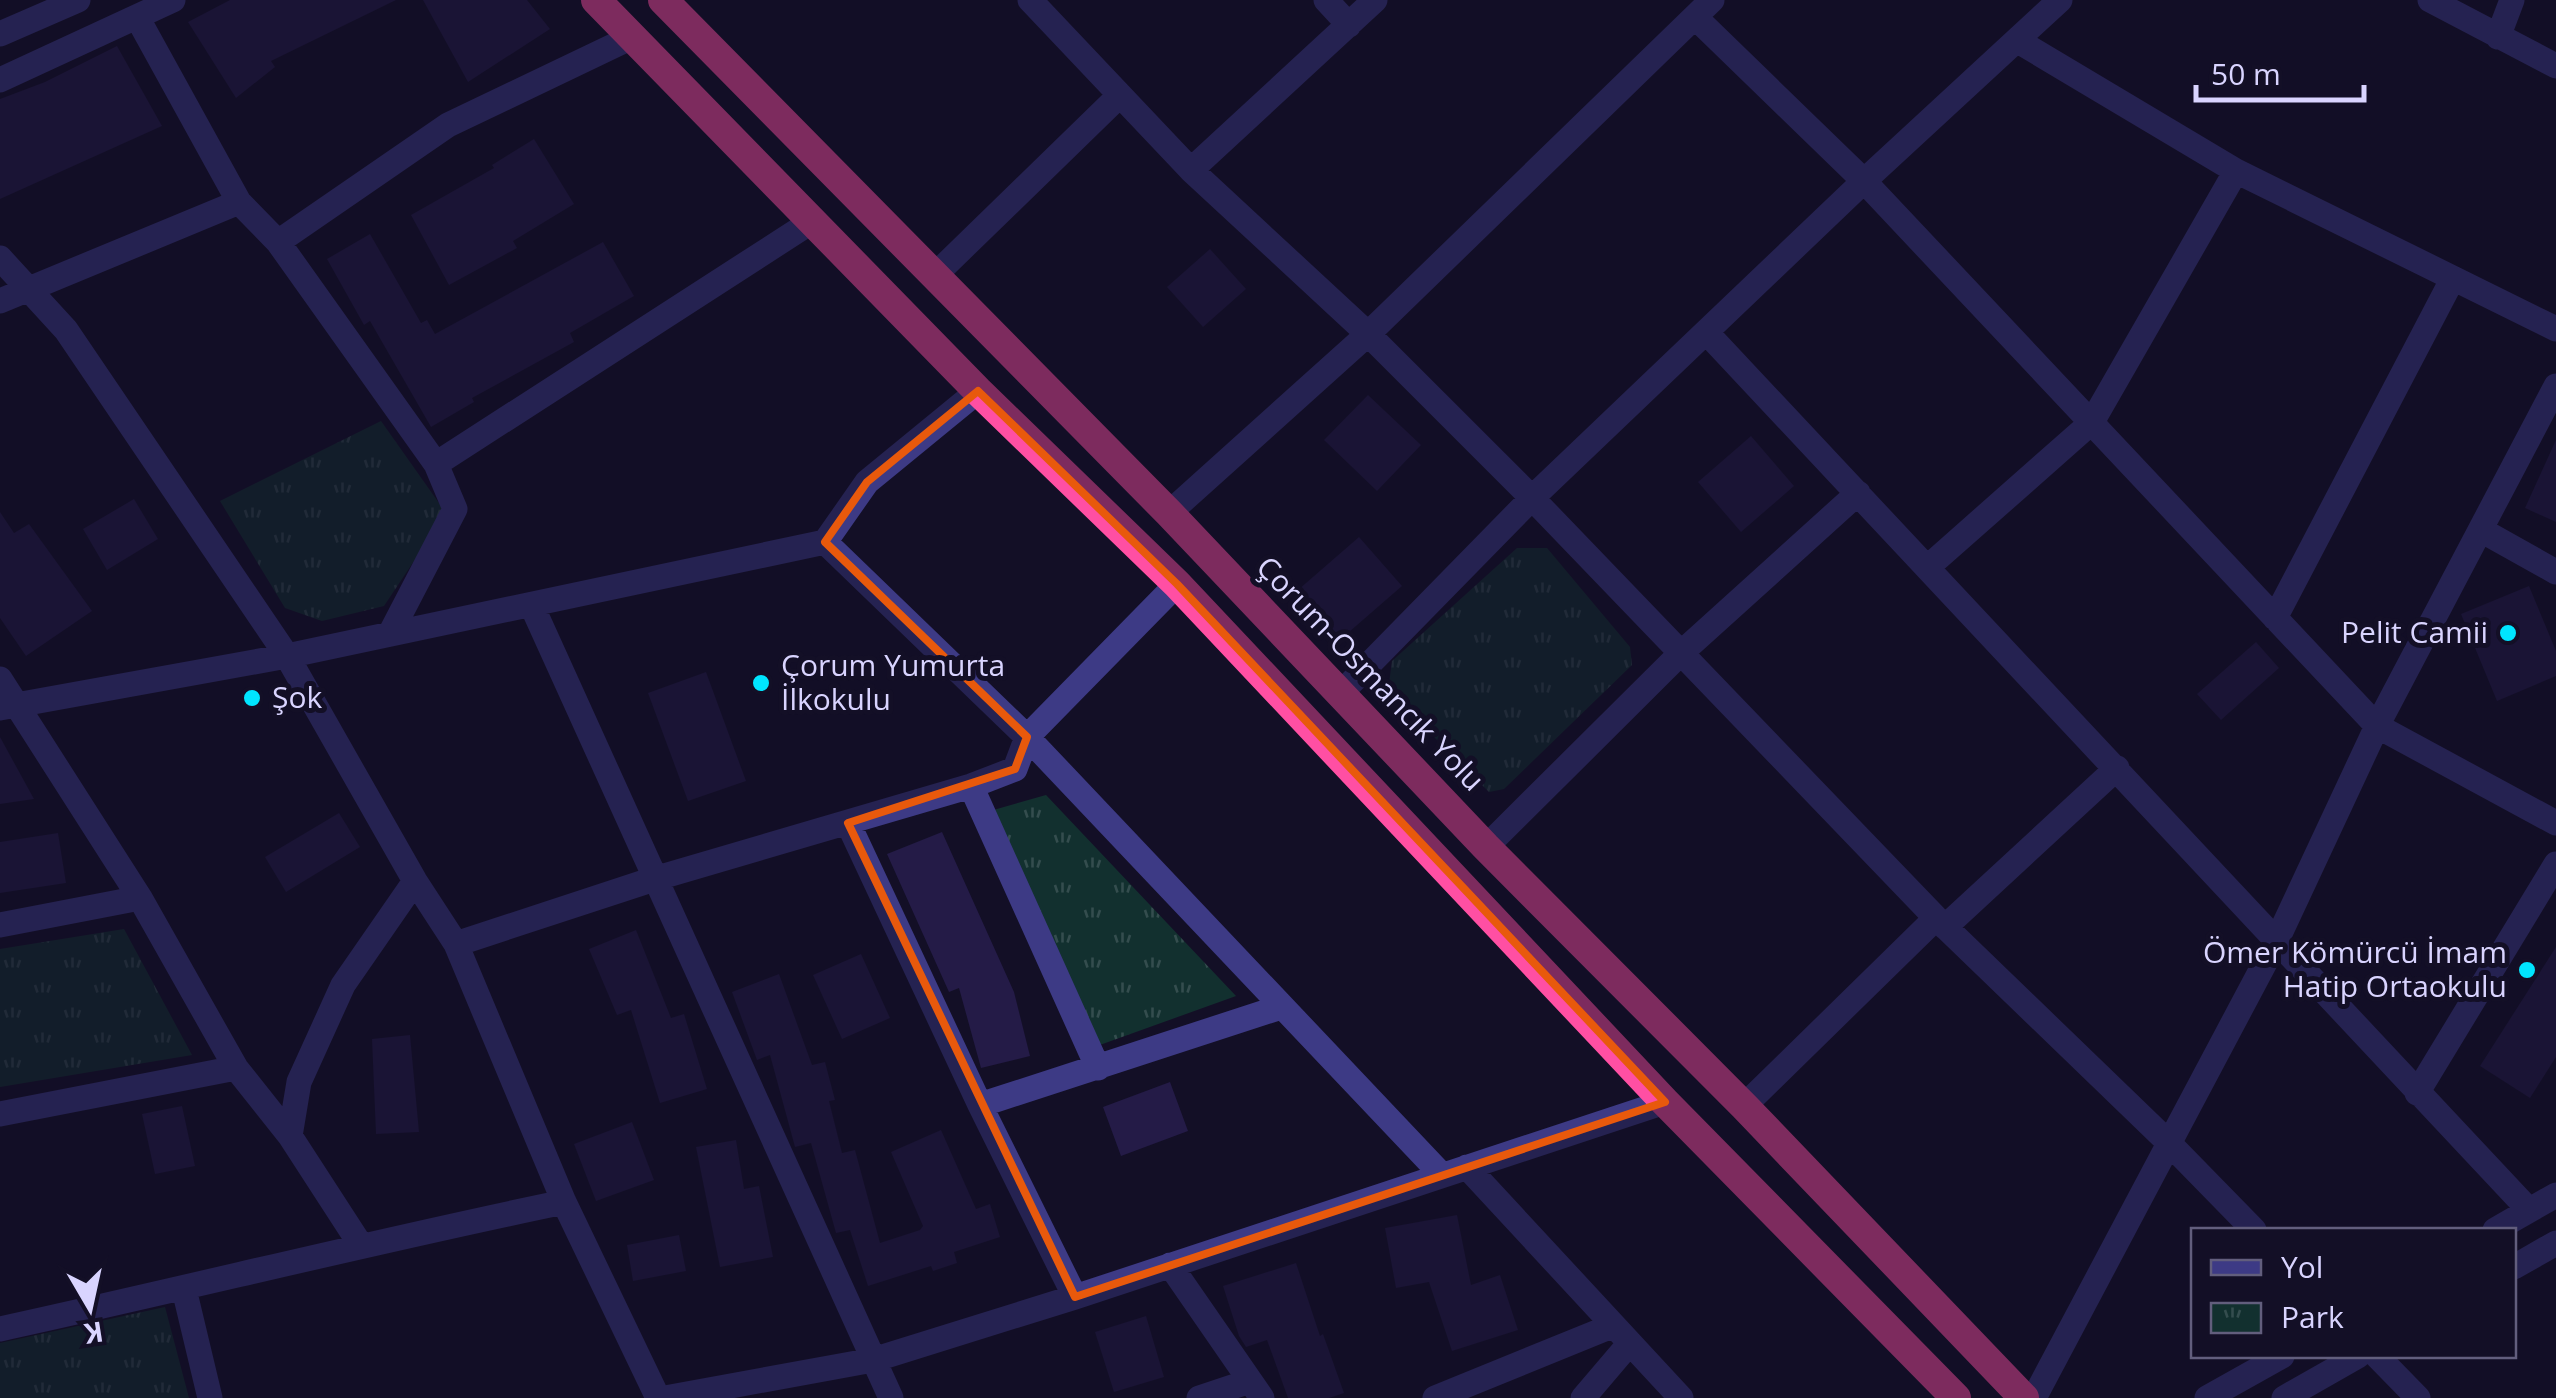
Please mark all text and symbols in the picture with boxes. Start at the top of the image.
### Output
scale bar [2196,40,2364,102]
text: 50 m [2211,53,2281,94]
street label: Çorum-Osmancık Yolu [1248,547,1494,799]
place label: Pelit Camii [2341,611,2488,652]
marker: Pelit Camii [2497,622,2519,644]
place label: Çorum Yumurta İlkokulu [781,644,1005,719]
marker: Çorum Yumurta İlkokulu [750,672,772,694]
place label: Şok [272,676,322,717]
marker: Şok [241,687,263,709]
place label: Ömer Kömürcü İmam Hatip Ortaokulu [2203,931,2507,1006]
marker: Ömer Kömürcü İmam Hatip Ortaokulu [2516,959,2538,981]
legend [2191,1228,2516,1358]
text: Yol [2281,1246,2323,1287]
north arrow [40,1258,140,1358]
text: Park [2281,1296,2344,1337]
text: K [82,1313,106,1354]

